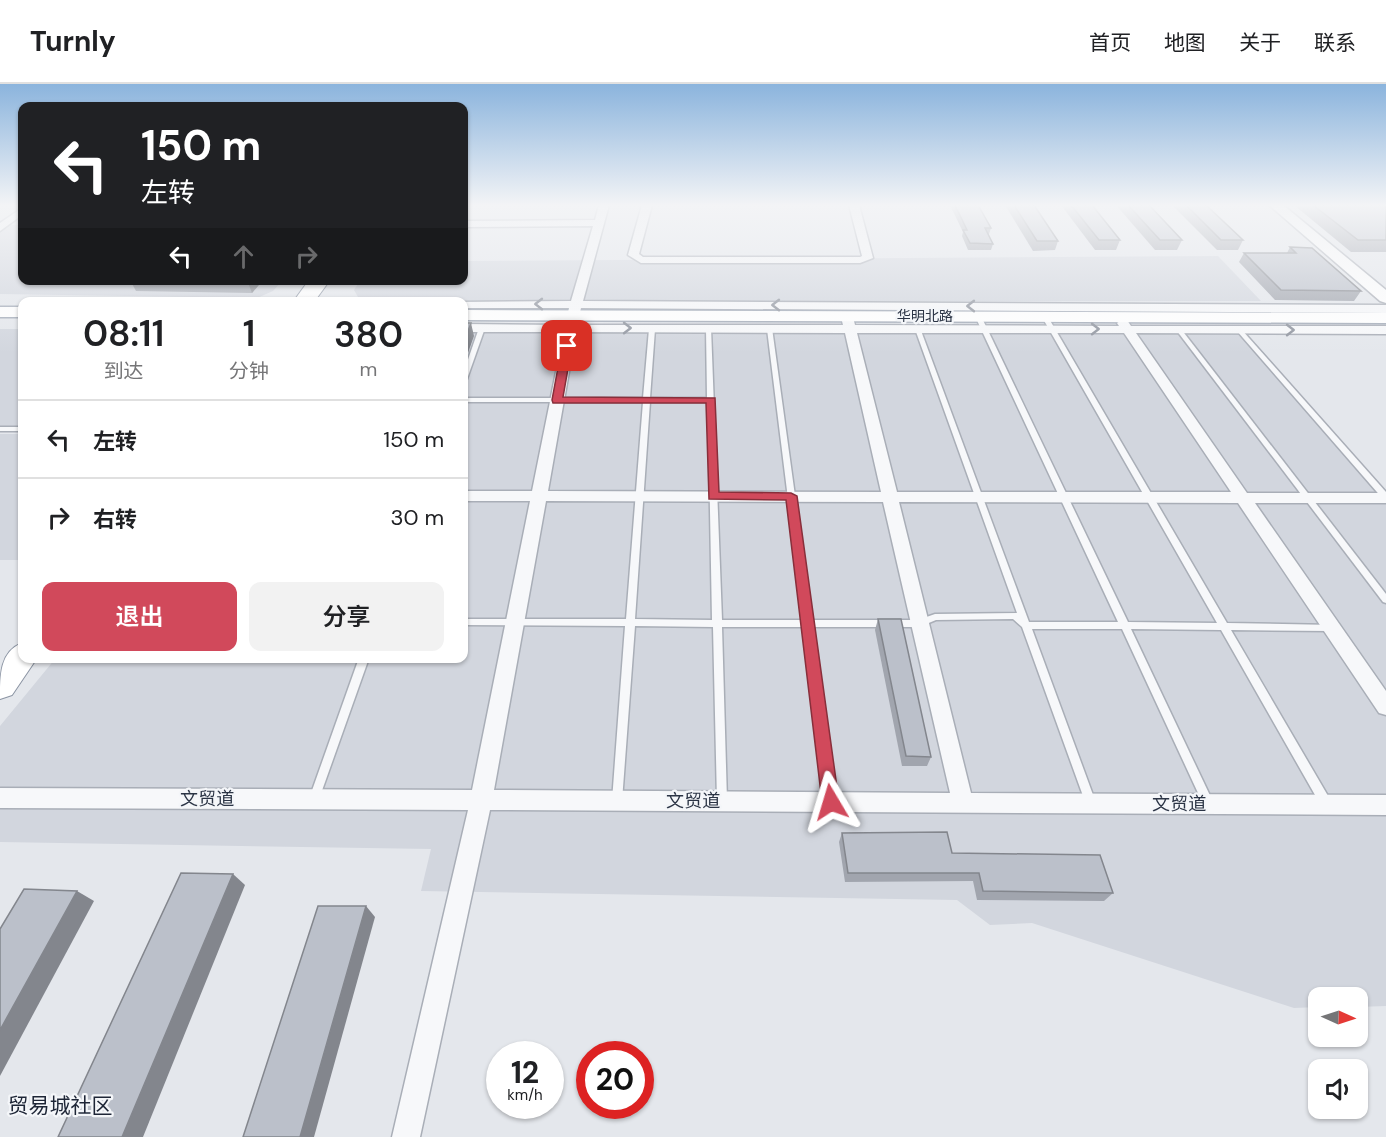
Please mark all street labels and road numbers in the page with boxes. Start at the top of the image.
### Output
street label: 华明北路 [897,307,953,325]
street label: 文贸道 [180,787,234,811]
street label: 文贸道 [666,789,720,813]
street label: 文贸道 [1152,792,1206,816]

